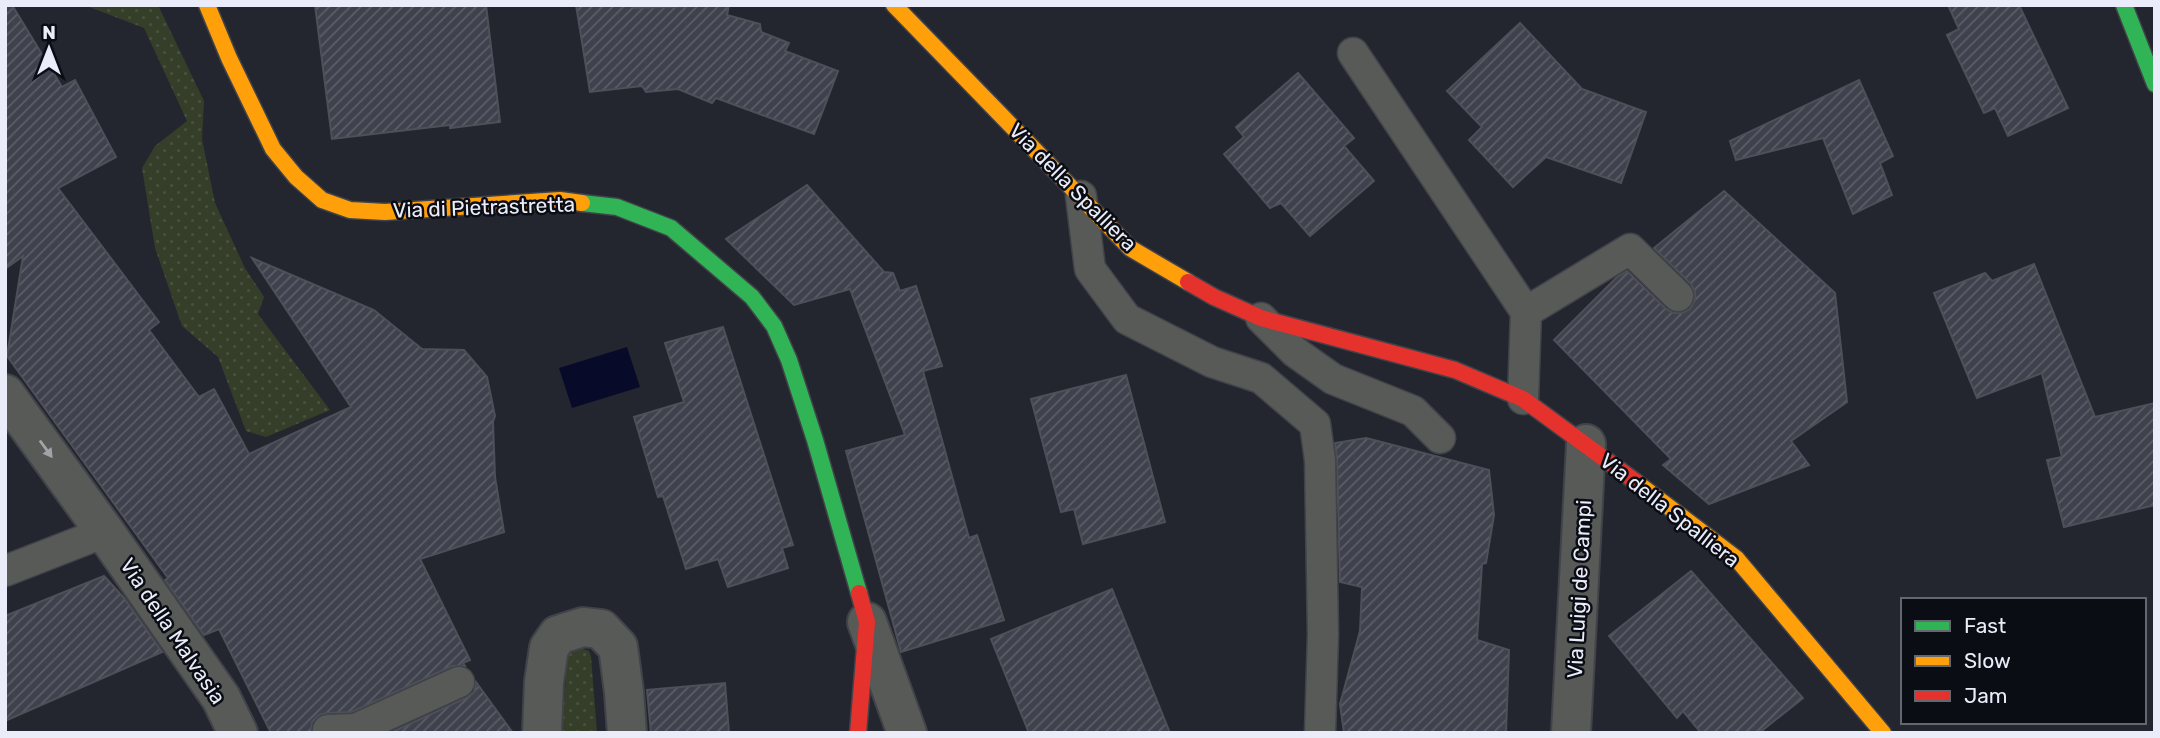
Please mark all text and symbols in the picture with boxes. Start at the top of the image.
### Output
north arrow [14,14,84,84]
text: N [42,21,56,44]
street label: Via della Spalliera [1004,118,1142,256]
street label: Via di Pietrastretta [392,191,576,223]
one-way arrow [39,440,53,458]
street label: Via della Spalliera [1595,448,1745,572]
street label: Via Luigi de Campi [1562,499,1596,679]
street label: Via della Malvasia [115,553,231,709]
legend [1901,598,2146,724]
text: Fast [1964,613,2006,638]
text: Slow [1964,648,2011,673]
text: Jam [1964,683,2008,708]

